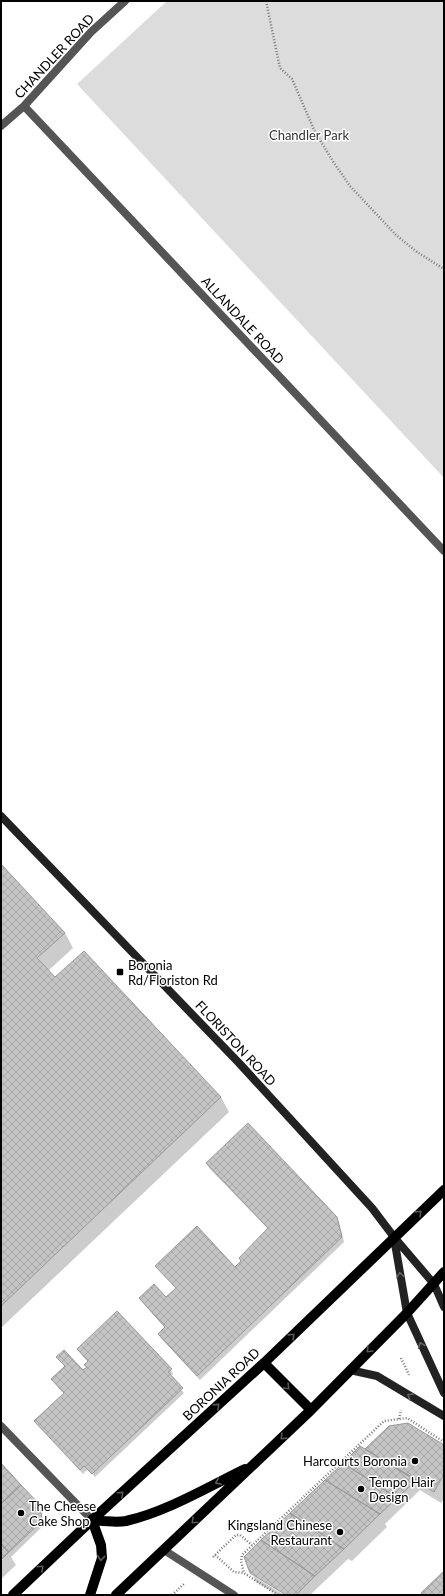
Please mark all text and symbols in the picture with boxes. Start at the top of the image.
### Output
street label: CHANDLER ROAD [11,10,97,102]
park label: Chandler Park [269,127,349,143]
street label: ALLANDALE ROAD [198,273,288,367]
place label: Boronia Rd/Floriston Rd [128,957,218,988]
marker: Boronia Rd/Floriston Rd [115,967,125,977]
street label: FLORISTON ROAD [192,997,280,1089]
one-way arrow [414,1210,422,1218]
one-way arrow [397,1272,405,1278]
one-way arrow [287,1333,295,1341]
one-way arrow [418,1342,426,1349]
street label: BORONIA ROAD [179,1344,263,1424]
one-way arrow [366,1345,374,1353]
one-way arrow [282,1382,290,1390]
one-way arrow [407,1393,414,1401]
one-way arrow [212,1404,220,1411]
one-way arrow [280,1433,288,1440]
place label: Harcourts Boronia [303,1453,407,1469]
marker: Harcourts Boronia [410,1456,420,1466]
place label: Tempo Hair Design [369,1474,435,1505]
one-way arrow [215,1477,222,1485]
marker: Tempo Hair Design [356,1484,366,1494]
one-way arrow [116,1491,124,1499]
place label: The Cheese Cake Shop [29,1498,96,1529]
marker: The Cheese Cake Shop [16,1508,26,1518]
one-way arrow [192,1516,199,1523]
place label: Kingsland Chinese Restaurant [228,1517,332,1548]
marker: Kingsland Chinese Restaurant [335,1527,345,1537]
one-way arrow [96,1555,105,1561]
one-way arrow [37,1566,44,1573]

